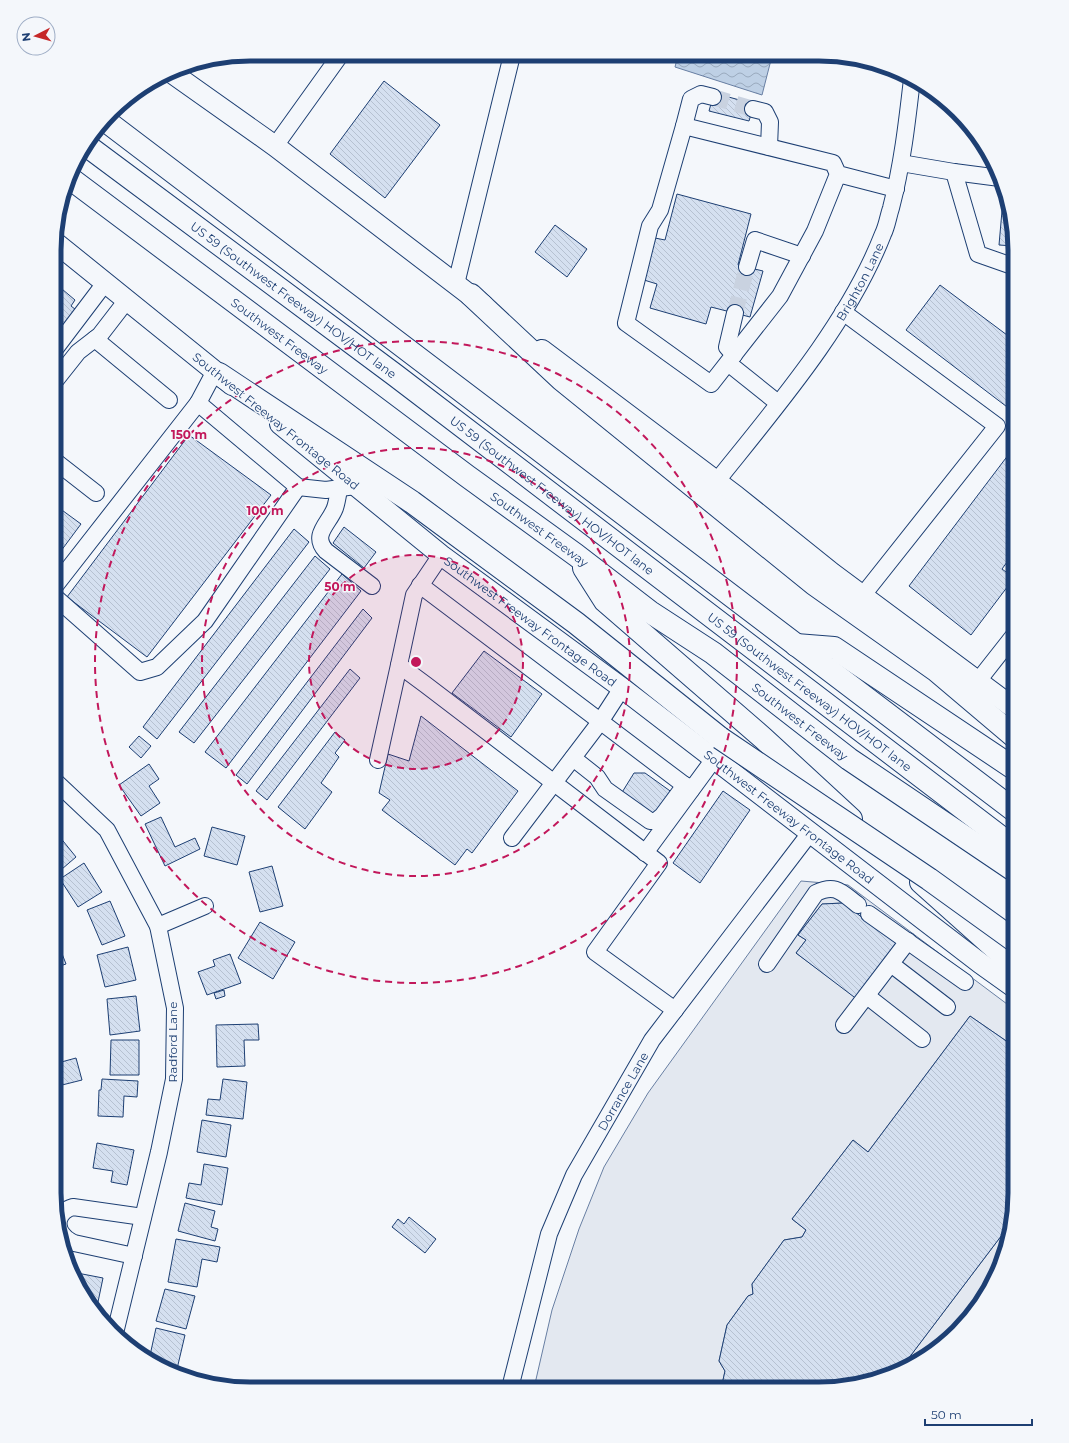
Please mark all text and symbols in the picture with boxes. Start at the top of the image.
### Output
north arrow [16,16,56,56]
text: N [19,32,33,42]
street label: US 59 (Southwest Freeway) HOV/HOT lane [188,218,398,382]
street label: Brighton Lane [832,240,886,323]
street label: Southwest Freeway [229,295,331,377]
street label: Southwest Freeway Frontage Road [190,349,362,493]
street label: US 59 (Southwest Freeway) HOV/HOT lane [447,413,657,577]
text: 150 m [171,427,207,442]
street label: Southwest Freeway [488,489,592,569]
text: 100 m [247,503,283,518]
street label: Southwest Freeway Frontage Road [442,553,620,689]
text: 50 m [324,579,356,594]
street label: US 59 (Southwest Freeway) HOV/HOT lane [704,610,914,774]
centre of rings [409,655,423,669]
street label: Southwest Freeway [750,679,852,763]
street label: Southwest Freeway Frontage Road [701,746,877,886]
street label: Radford Lane [165,1002,180,1082]
street label: Dorrance Lane [594,1049,651,1133]
scale bar [925,1401,1032,1427]
text: 50 m [931,1407,962,1422]

